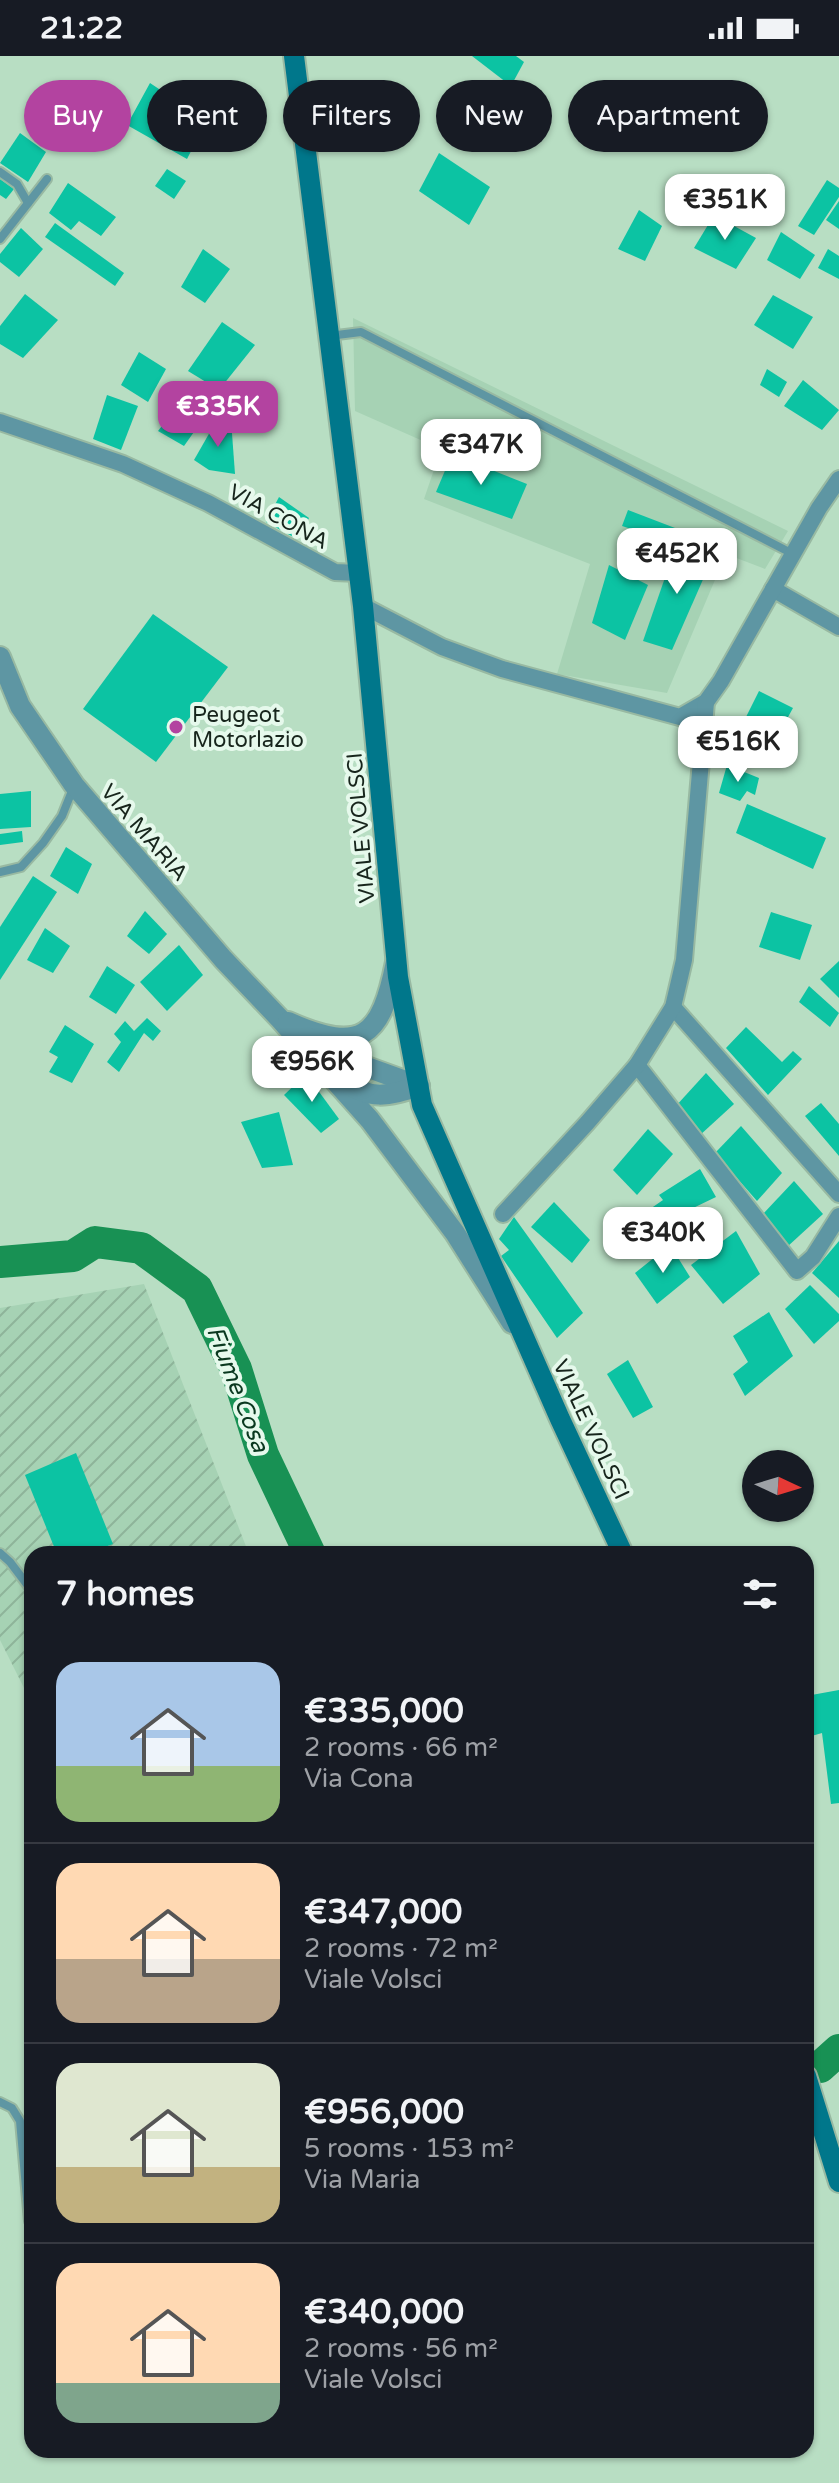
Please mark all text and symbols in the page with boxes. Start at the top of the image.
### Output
text: 21:22 [40,10,123,47]
chip: Buy [24,80,131,152]
chip: Rent [147,80,267,152]
chip: Filters [283,80,420,152]
chip: New [436,80,552,152]
chip: Apartment [568,80,768,152]
pin: €351K [669,174,781,242]
text: €351K [683,184,767,215]
pin: €335K [162,381,274,449]
text: €335K [176,391,260,422]
pin: €347K [425,419,537,487]
text: €347K [439,429,523,460]
street label: VIA CONA [224,479,333,555]
pin: €452K [621,528,733,596]
text: €452K [635,538,719,569]
place label: Peugeot Motorlazio [192,702,304,753]
pin: €516K [682,716,794,784]
marker: Peugeot Motorlazio [167,718,185,736]
text: €516K [696,726,780,757]
street label: VIALE VOLSCI [341,752,381,904]
street label: VIA MARIA [95,779,193,886]
pin: €956K [256,1036,368,1104]
text: €956K [270,1046,354,1077]
pin: €340K [607,1207,719,1275]
text: €340K [621,1217,705,1248]
water label: Fiume Cosa [200,1322,275,1457]
street label: VIALE VOLSCI [547,1355,635,1503]
north arrow [742,1450,814,1522]
map controls [742,1450,814,1522]
icon: filters [738,1572,782,1616]
text: 7 homes [56,1574,194,1615]
text: €335,000 [304,1691,464,1732]
icon: home [120,1694,216,1790]
text: 2 rooms · 66 m² [304,1732,498,1763]
text: Via Cona [304,1763,414,1794]
text: €347,000 [304,1892,462,1933]
icon: home [120,1895,216,1991]
text: 2 rooms · 72 m² [304,1933,498,1964]
text: Viale Volsci [304,1964,443,1995]
text: €956,000 [304,2092,464,2133]
icon: home [120,2095,216,2191]
text: 5 rooms · 153 m² [304,2133,514,2164]
text: Via Maria [304,2164,420,2195]
text: €340,000 [304,2292,464,2333]
icon: home [120,2295,216,2391]
text: 2 rooms · 56 m² [304,2333,498,2364]
text: Viale Volsci [304,2364,443,2395]

